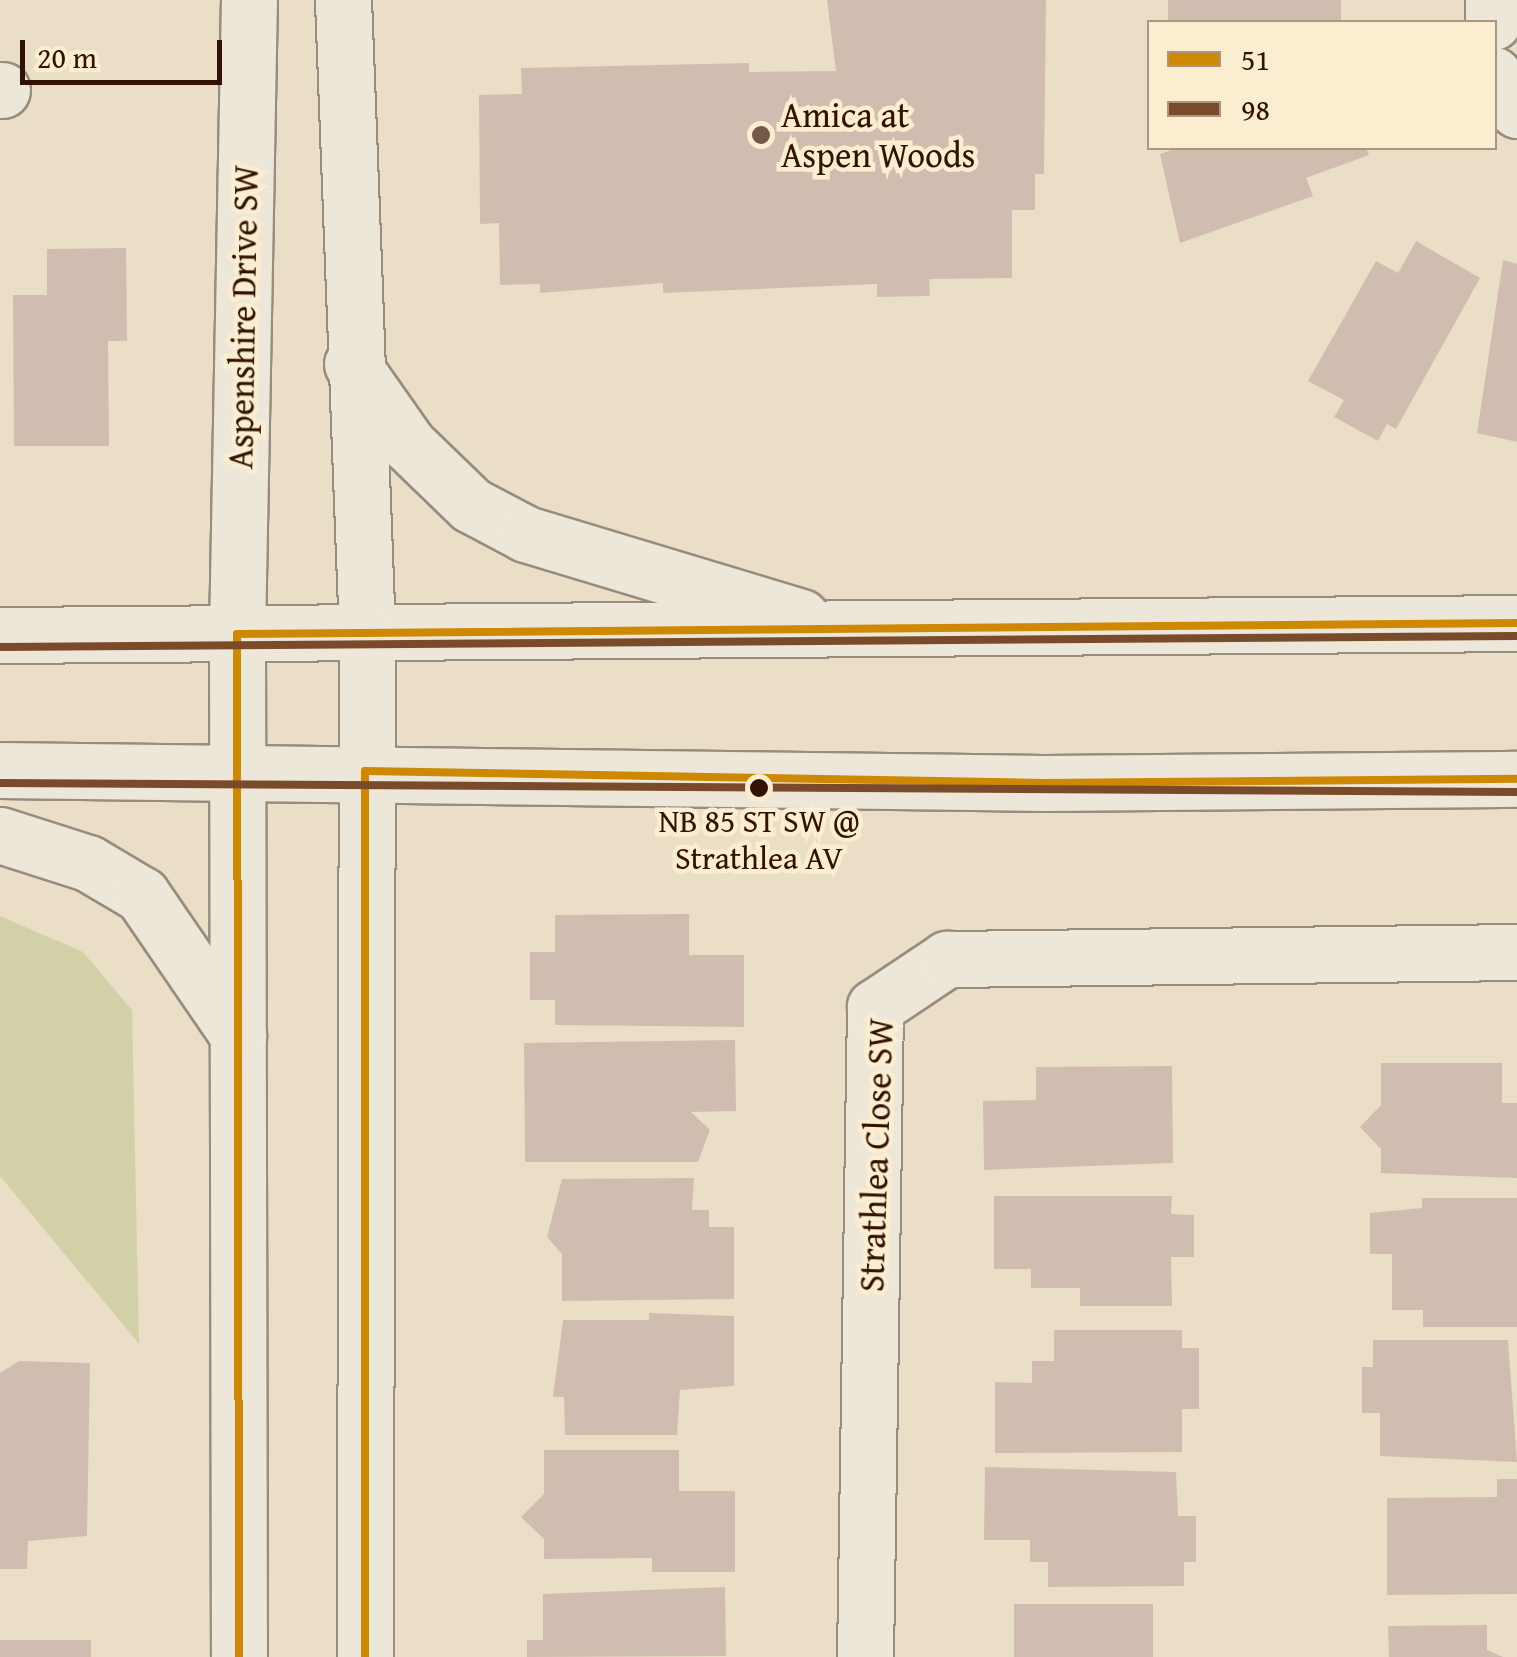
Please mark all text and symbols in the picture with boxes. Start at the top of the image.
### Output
scale bar [25,20,228,82]
legend [1147,20,1497,150]
text: 20 m [37,35,97,79]
text: 51 [1241,37,1270,81]
text: 98 [1241,87,1270,131]
place label: Amica at Aspen Woods [781,94,975,176]
marker: Amica at Aspen Woods [750,124,772,146]
street label: Aspenshire Drive SW [219,164,267,470]
marker: NB 85 ST SW @ Strathlea AV [749,778,769,798]
place label: NB 85 ST SW @ Strathlea AV [658,803,860,878]
street label: Strathlea Close SW [850,1017,902,1293]

